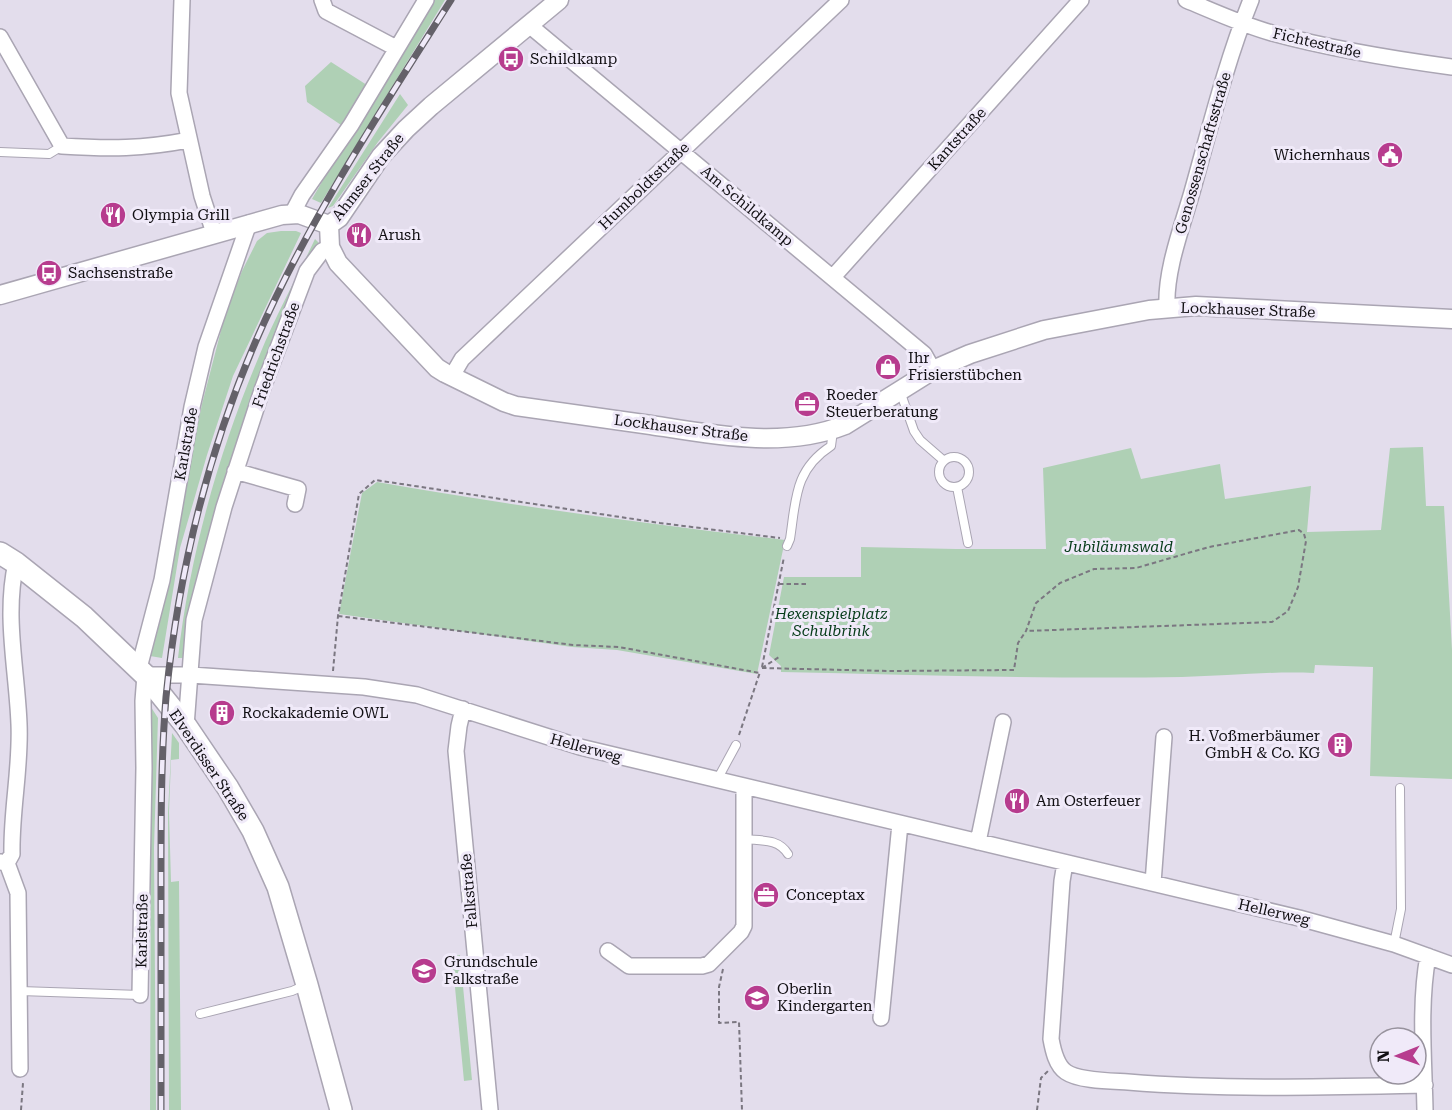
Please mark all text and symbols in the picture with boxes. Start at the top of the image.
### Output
street label: Fichtestraße [1271,24,1363,62]
bus stop icon: Schildkamp [496,44,526,74]
place label: Schildkamp [530,50,617,68]
street label: Genossenschaftsstraße [1171,70,1235,236]
street label: Kantstraße [924,104,990,174]
street label: Ahmser Straße [328,130,408,224]
street label: Humboldtstraße [595,138,693,234]
public building icon: Wichernhaus [1375,140,1405,170]
place label: Wichernhaus [1274,146,1370,164]
street label: Am Schildkamp [697,162,797,250]
restaurant icon: Olympia Grill [98,200,128,230]
place label: Olympia Grill [132,206,230,224]
restaurant icon: Arush [344,220,374,250]
place label: Arush [378,226,421,244]
bus stop icon: Sachsenstraße [34,258,64,288]
place label: Sachsenstraße [68,264,173,282]
street label: Lockhauser Straße [1180,299,1316,321]
street label: Friedrichstraße [249,300,303,410]
place label: Ihr Frisierstübchen [908,349,1022,384]
shop icon: Ihr Frisierstübchen [873,352,903,382]
place label: Roeder Steuerberatung [826,386,938,421]
office icon: Roeder Steuerberatung [792,389,822,419]
street label: Karlstraße [171,406,201,482]
street label: Lockhauser Straße [613,411,749,445]
park label: Jubiläumswald [1064,538,1173,556]
park label: Hexenspielplatz Schulbrink [774,605,888,640]
building icon: Rockakademie OWL [207,698,237,728]
place label: Rockakademie OWL [242,704,388,722]
street label: Elverdisser Straße [165,706,253,824]
place label: H. Voßmerbäumer GmbH & Co. KG [1189,727,1320,762]
street label: Hellerweg [548,730,624,766]
building icon: H. Voßmerbäumer GmbH & Co. KG [1325,730,1355,760]
restaurant icon: Am Osterfeuer [1002,786,1032,816]
place label: Am Osterfeuer [1036,792,1141,810]
street label: Falkstraße [457,853,481,929]
office icon: Conceptax [751,880,781,910]
place label: Conceptax [786,886,865,904]
street label: Karlstraße [132,894,152,968]
street label: Hellerweg [1236,895,1312,929]
place label: Grundschule Falkstraße [444,953,538,988]
school or university icon: Grundschule Falkstraße [409,956,439,986]
place label: Oberlin Kindergarten [777,980,873,1015]
school or university icon: Oberlin Kindergarten [742,983,772,1013]
north arrow [1368,1026,1428,1086]
text: N [1374,1050,1393,1063]

